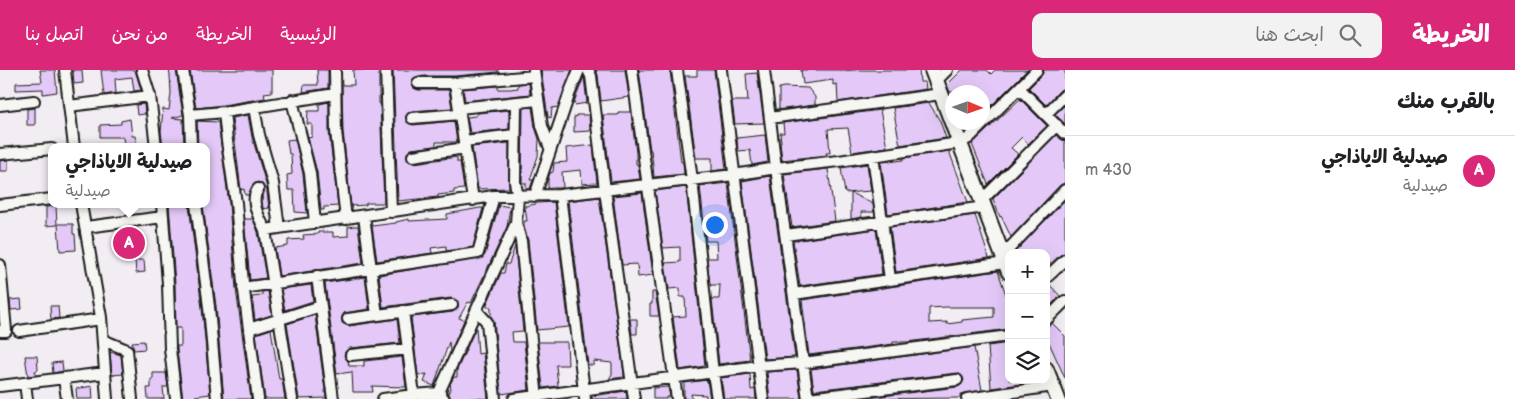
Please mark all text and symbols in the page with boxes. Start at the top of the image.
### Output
search box [1032,13,1382,58]
text: الخريطة [1412,20,1490,49]
icon: search [1336,21,1364,49]
text: اتصل بنا [25,24,84,45]
text: من نحن [112,24,168,45]
text: الخريطة [196,24,252,45]
text: الرئيسية [280,24,337,45]
text: ابحث هنا [1255,24,1324,47]
north arrow [945,85,990,130]
text: بالقرب منك [1397,89,1495,114]
popup [48,143,210,208]
text: صيدلية الاياذاجي [1321,146,1448,169]
text: صيدلية الاياذاجي [66,151,192,174]
text: 430 m [1085,161,1132,180]
text: A [1474,161,1484,180]
text: صيدلية [1403,177,1448,196]
text: صيدلية [66,182,111,201]
your location [702,212,728,238]
pin: A [113,224,145,262]
map controls [1005,249,1050,384]
button: + [1005,249,1050,294]
button: − [1005,294,1050,339]
button: layers [1005,339,1050,384]

